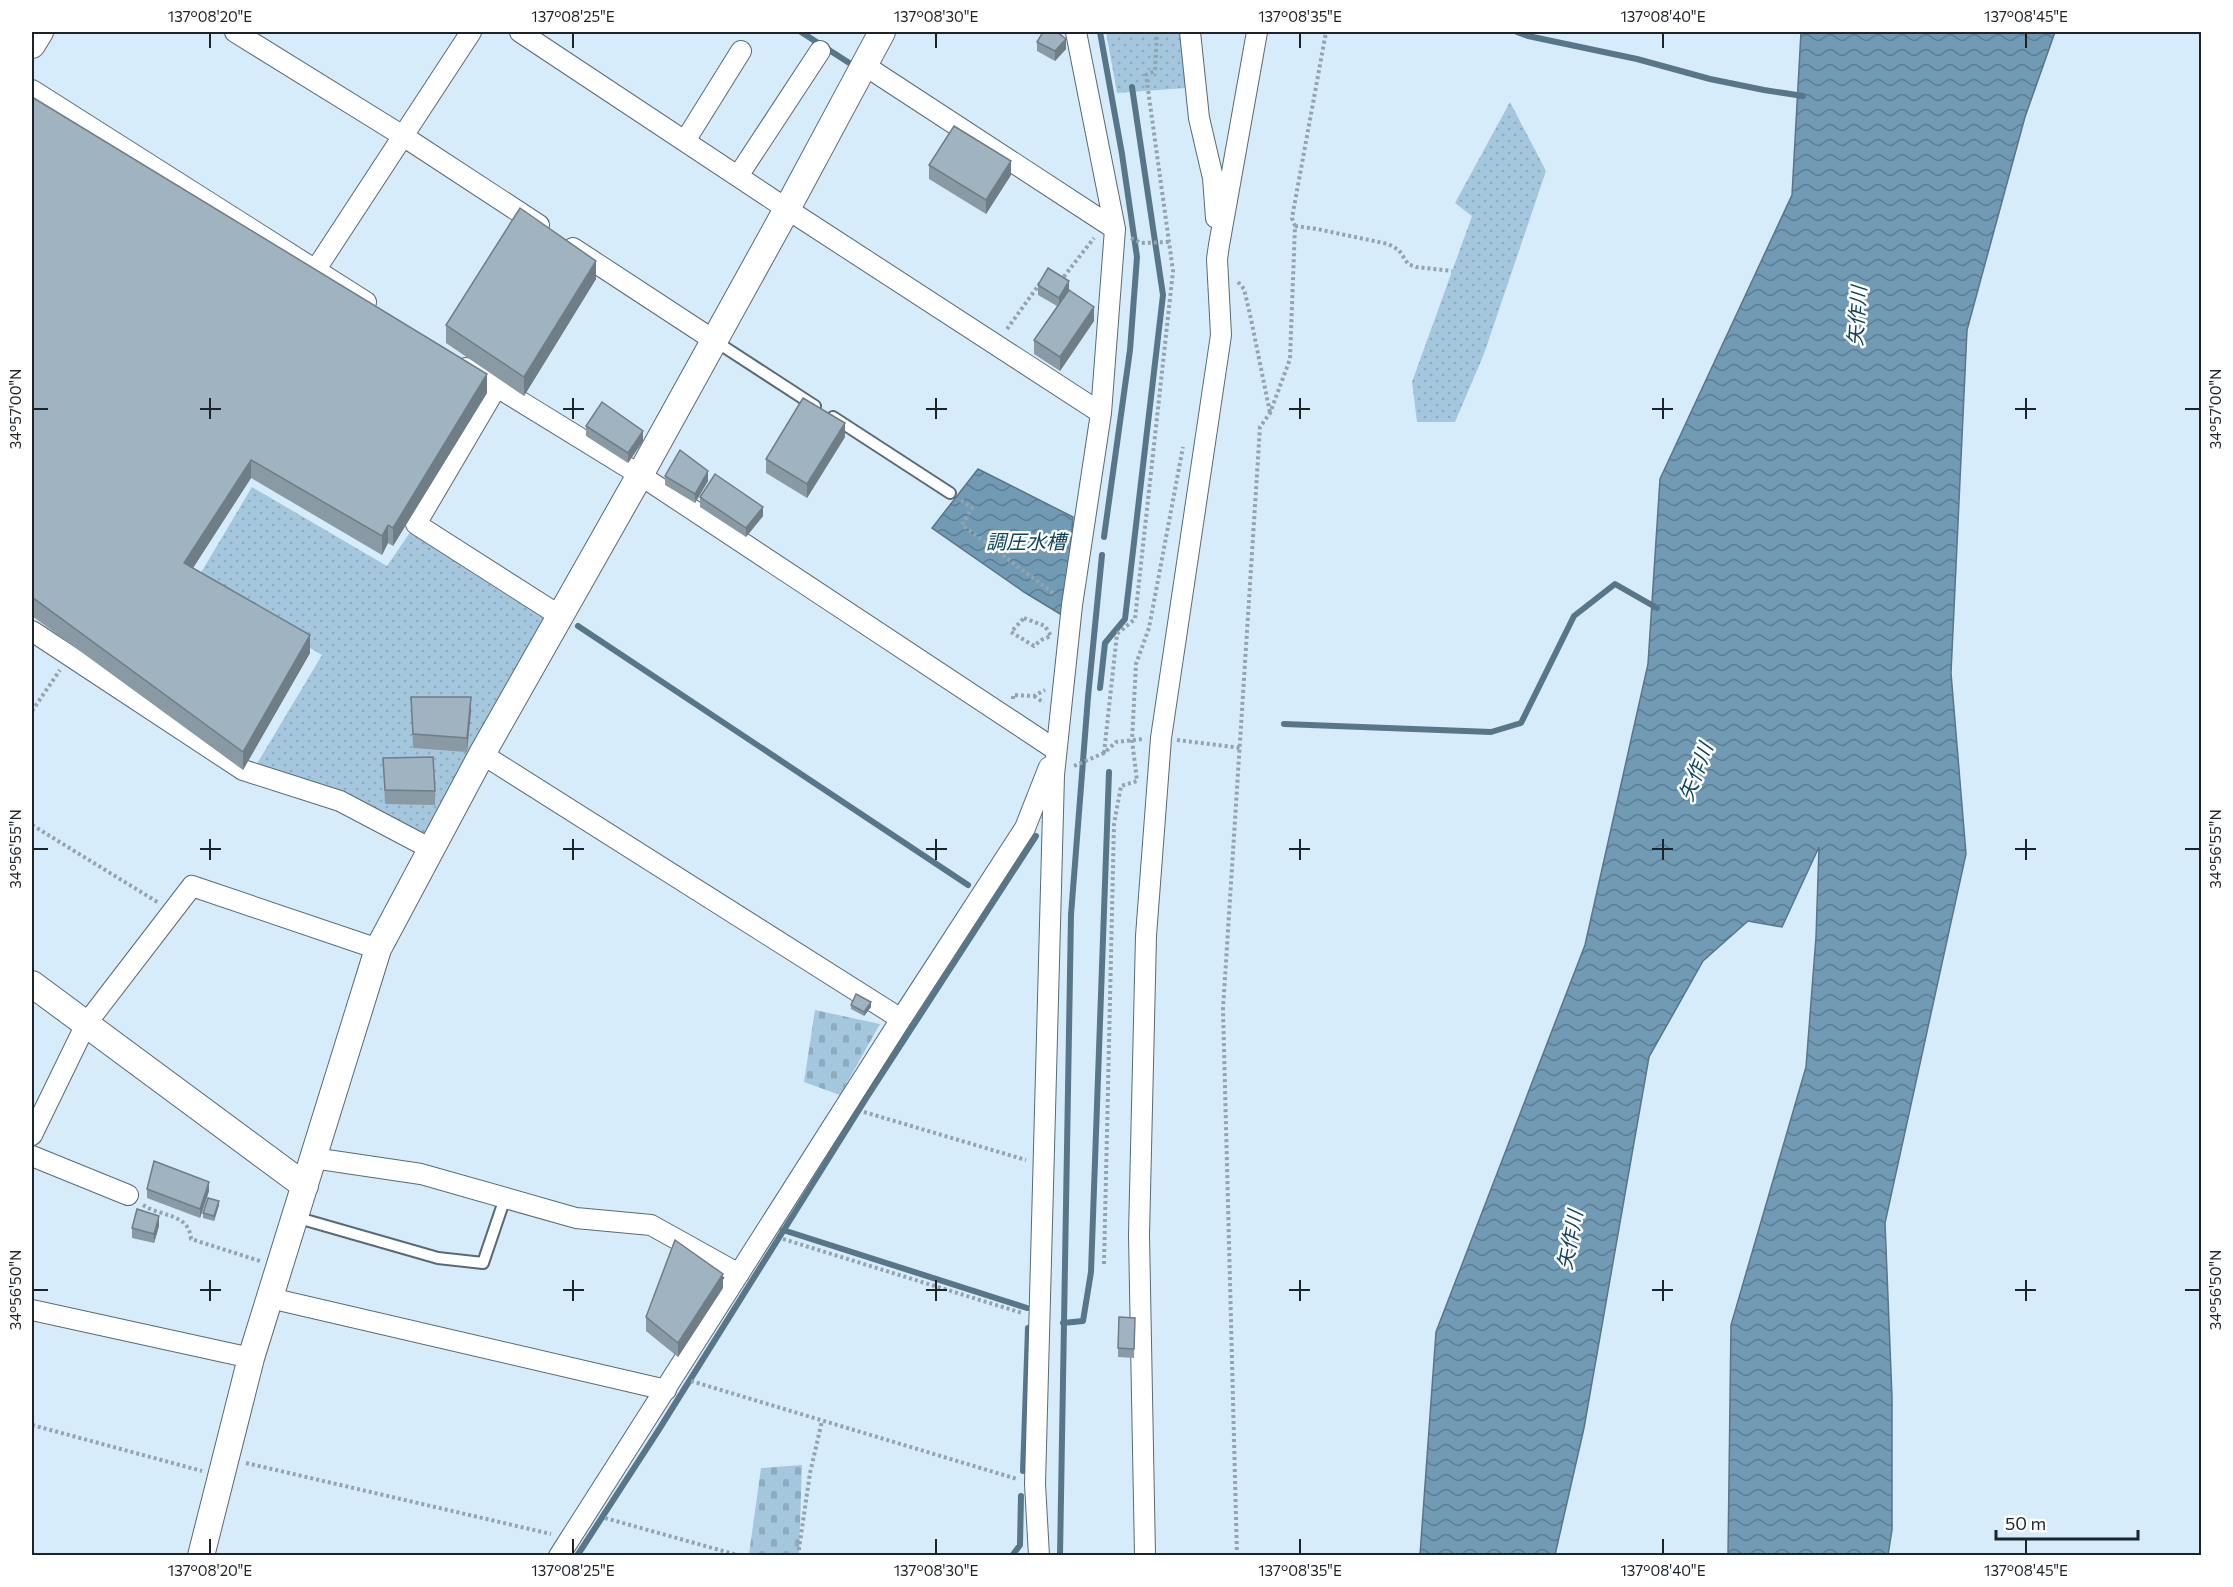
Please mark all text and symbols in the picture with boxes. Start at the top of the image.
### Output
text: 137°08'20"E [168,7,252,25]
text: 137°08'25"E [531,7,615,25]
text: 137°08'30"E [894,7,978,25]
text: 137°08'35"E [1258,7,1342,25]
text: 137°08'40"E [1620,7,1706,25]
text: 137°08'45"E [1984,7,2068,25]
water label: 矢作川 [1842,283,1870,347]
text: 34°57'00"N [6,369,24,449]
text: 34°57'00"N [2206,369,2224,449]
water label: 調圧水槽 [986,529,1070,553]
water label: 矢作川 [1673,737,1718,804]
text: 34°56'55"N [6,809,24,889]
text: 34°56'55"N [2206,809,2224,889]
water label: 矢作川 [1552,1206,1587,1272]
text: 34°56'50"N [6,1250,24,1330]
text: 34°56'50"N [2206,1250,2224,1330]
scale bar [1996,1503,2138,1541]
text: 50 m [2005,1512,2046,1534]
text: 137°08'20"E [168,1561,252,1579]
text: 137°08'25"E [531,1561,615,1579]
text: 137°08'30"E [894,1561,978,1579]
text: 137°08'35"E [1258,1561,1342,1579]
text: 137°08'40"E [1620,1561,1706,1579]
text: 137°08'45"E [1984,1561,2068,1579]

